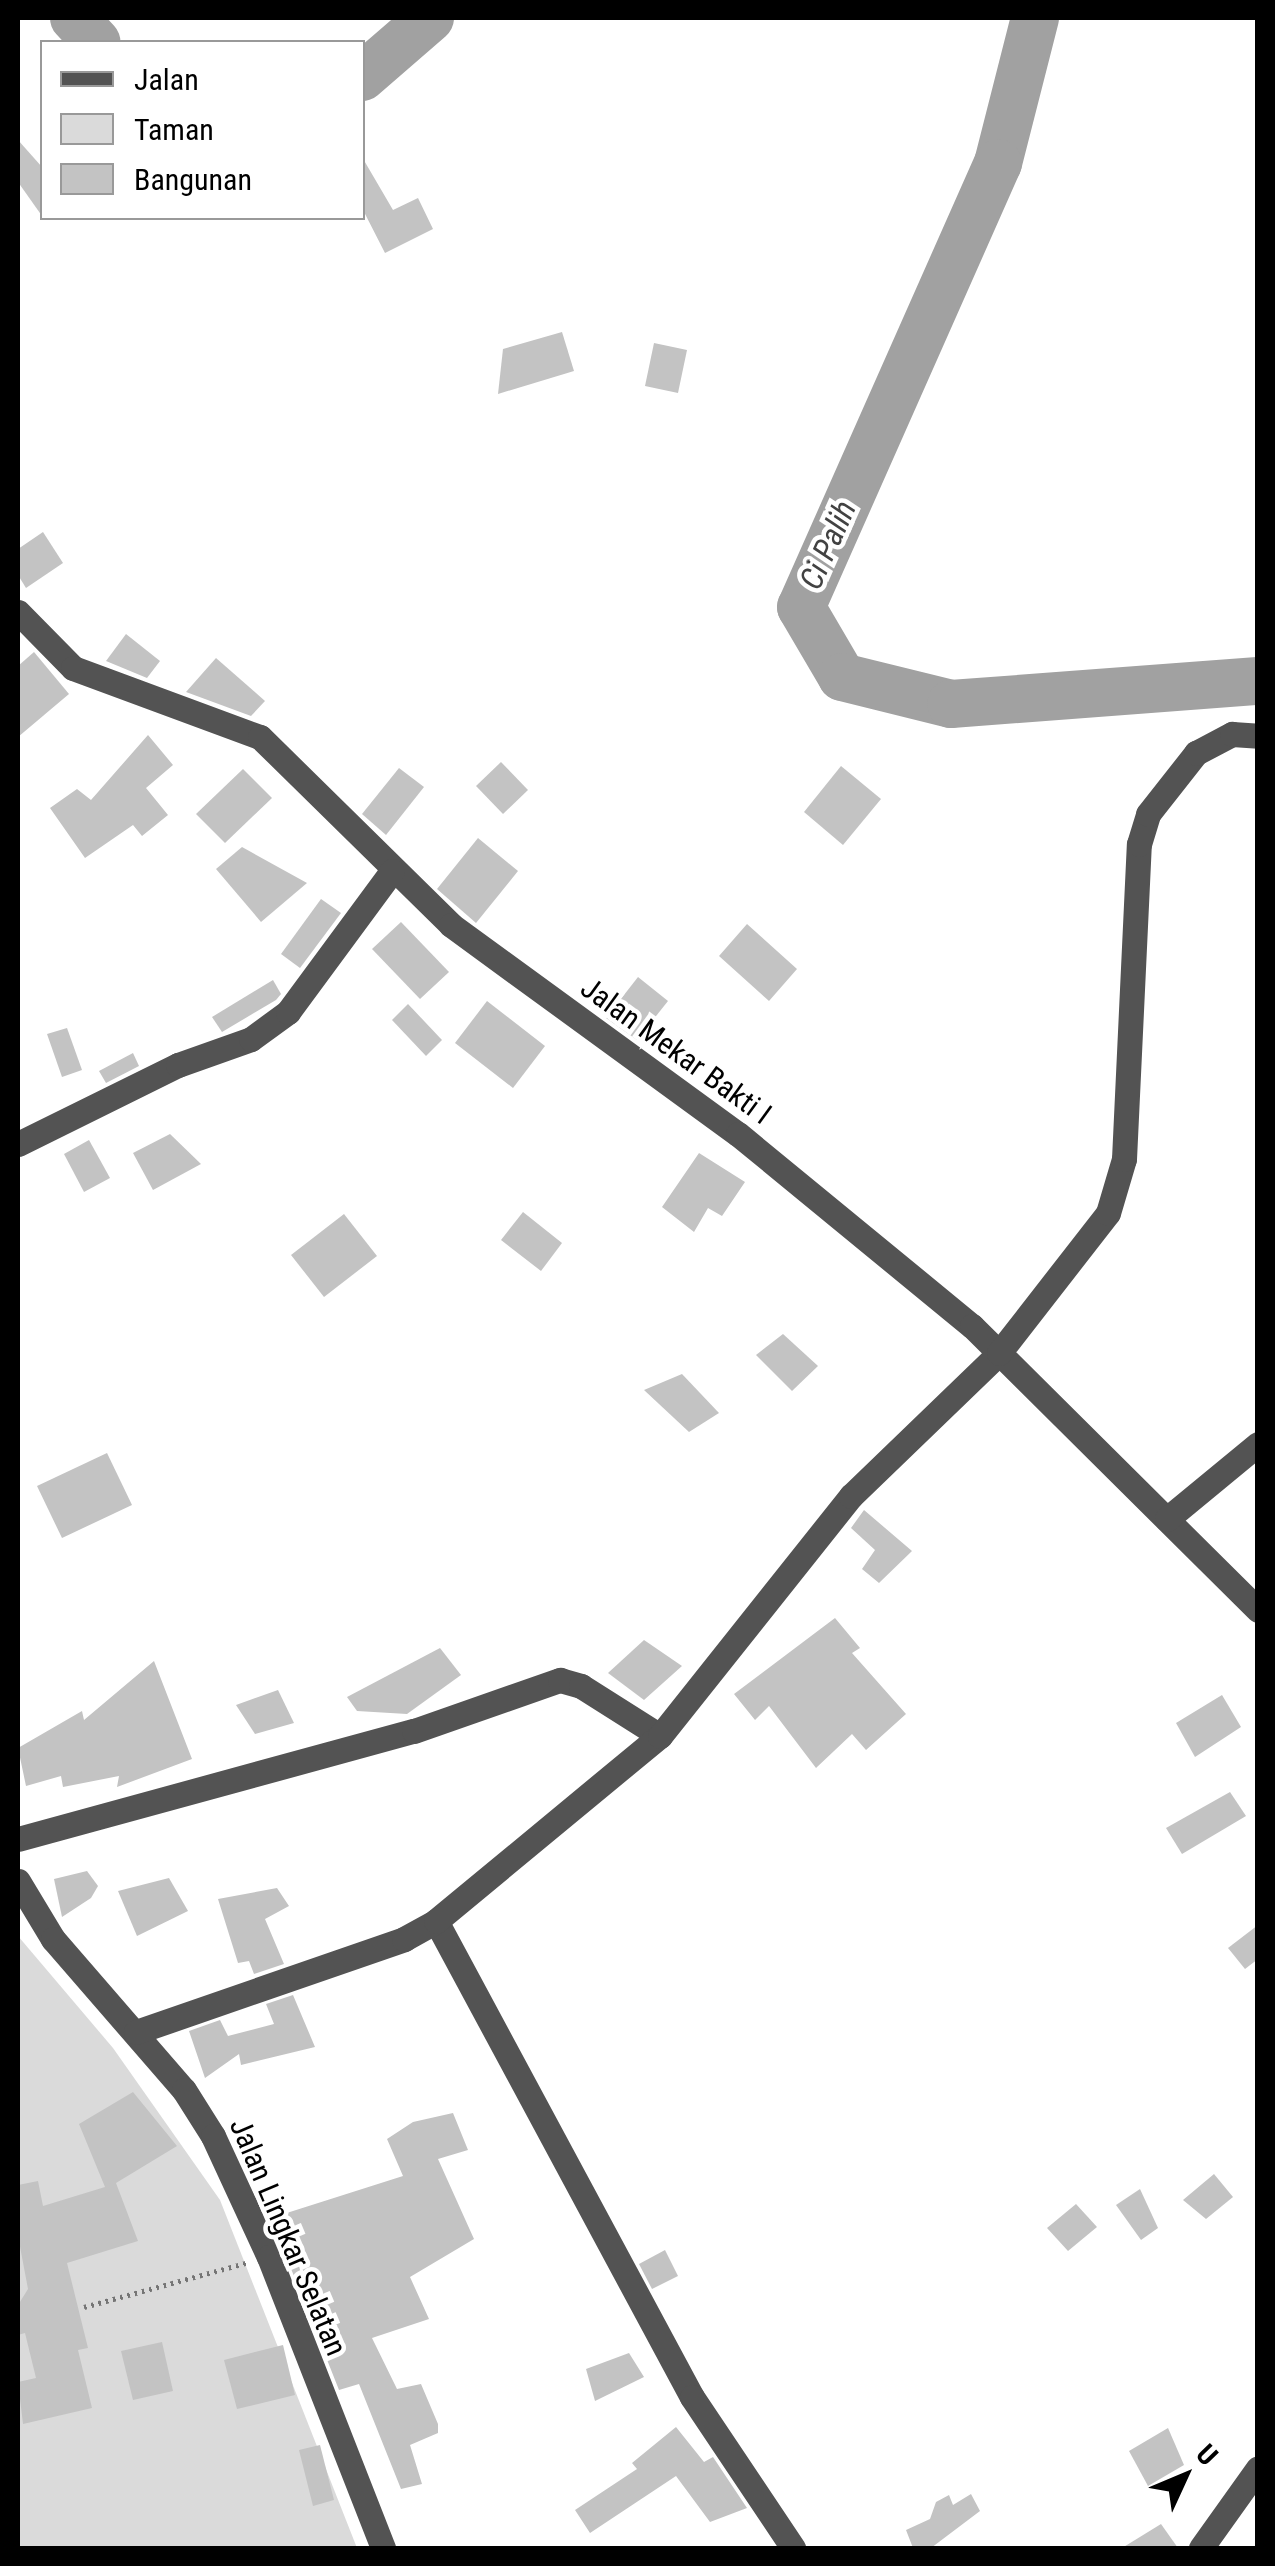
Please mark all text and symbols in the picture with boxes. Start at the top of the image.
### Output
legend [40,40,365,220]
text: Jalan [134,62,199,97]
text: Taman [134,112,214,147]
text: Bangunan [134,162,252,197]
water label: Ci Palih [792,495,864,595]
street label: Jalan Mekar Bakti I [574,970,778,1132]
street label: Jalan Lingkar Selatan [222,2113,354,2361]
north arrow [1135,2426,1235,2526]
text: U [1190,2438,1224,2472]

